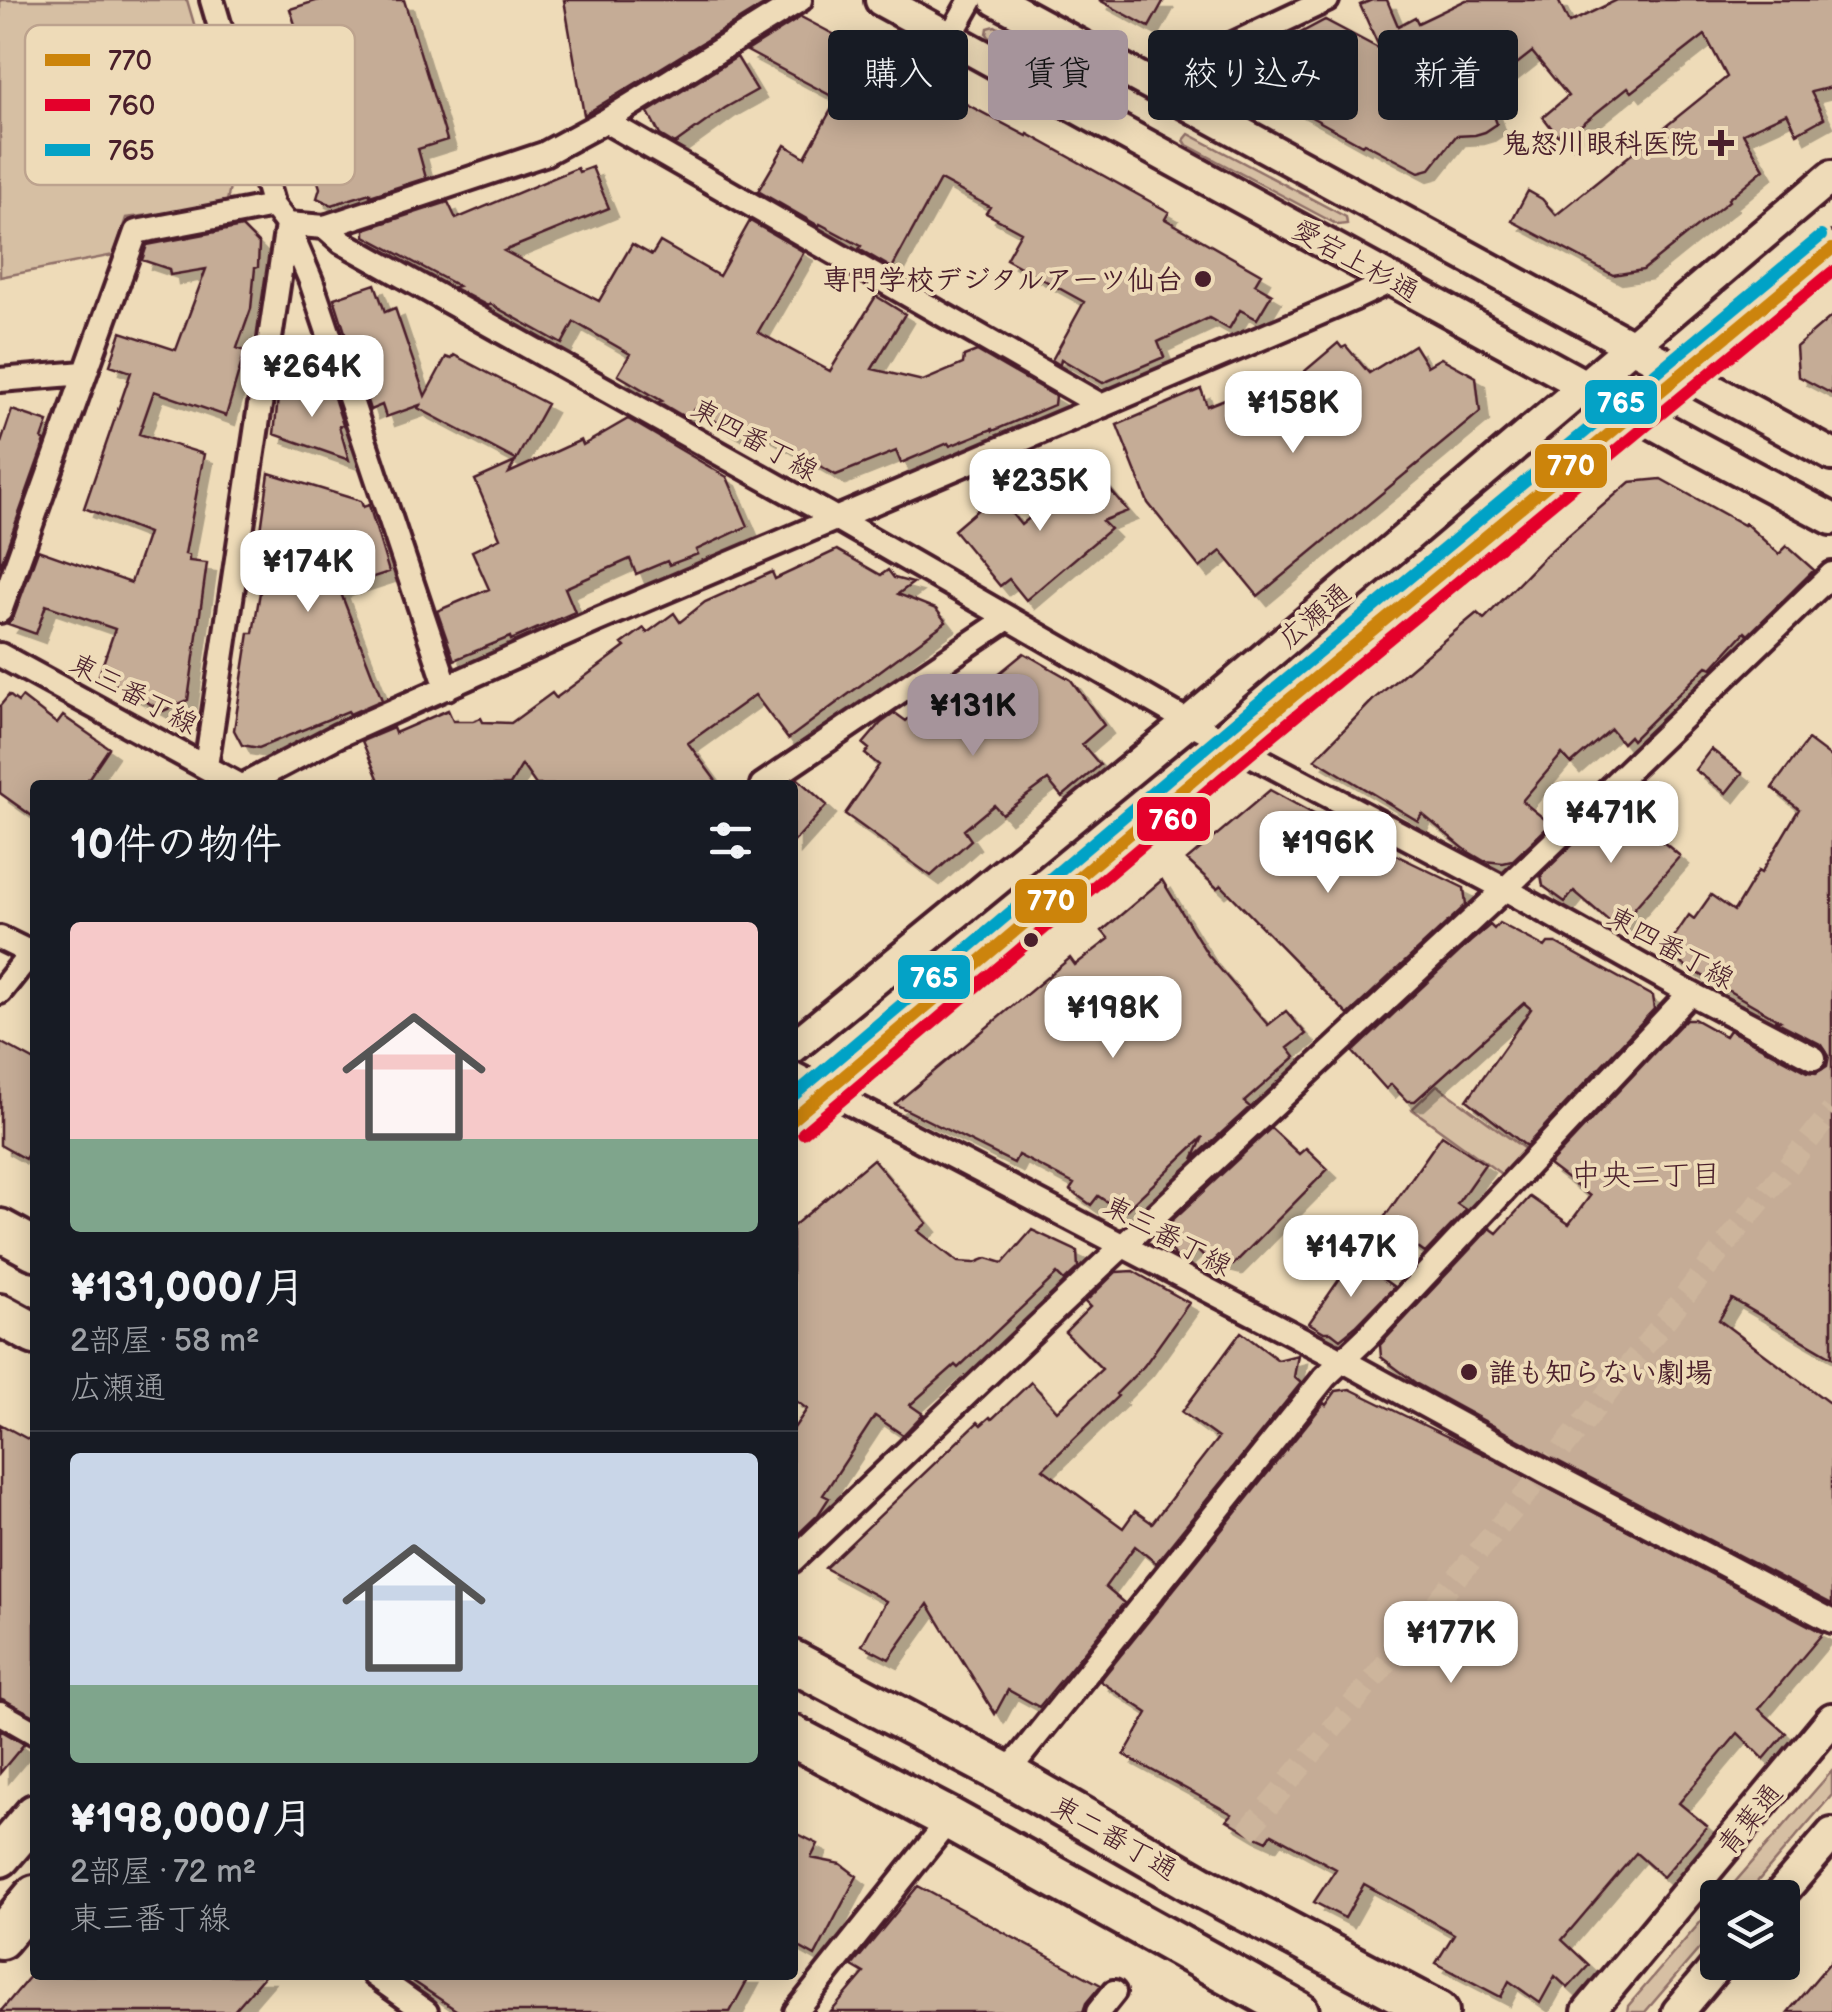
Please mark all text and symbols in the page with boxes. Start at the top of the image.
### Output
legend [25,25,355,185]
chip: 購入 [828,30,968,120]
chip: 賃貸 [988,30,1128,120]
chip: 絞り込み [1148,30,1358,120]
chip: 新着 [1378,30,1518,120]
text: 770 [108,45,152,78]
text: 760 [108,90,155,123]
place label: 鬼怒川眼科医院 [1502,128,1698,161]
marker: 鬼怒川眼科医院 [1708,130,1734,156]
text: 765 [108,135,155,168]
street label: 愛宕上杉通 [1286,213,1425,310]
place label: 専門学校デジタルアーツ仙台 [822,264,1183,297]
marker: 専門学校デジタルアーツ仙台 [1192,268,1214,290]
pin: ¥264K [242,335,382,420]
text: ¥264K [263,348,361,387]
pin: ¥158K [1223,371,1363,456]
line badge: 765 [1583,378,1659,426]
text: ¥158K [1247,384,1339,423]
text: 765 [1597,387,1645,420]
street label: 東四番丁線 [685,392,824,489]
line badge: 770 [1533,442,1609,490]
pin: ¥235K [970,449,1110,534]
text: 770 [1547,450,1595,483]
text: ¥235K [992,462,1088,501]
pin: ¥174K [238,530,378,615]
text: ¥174K [262,543,354,582]
street label: 広瀬通 [1272,577,1358,656]
street label: 東三番丁線 [64,647,203,742]
pin: ¥131K [903,674,1043,759]
text: ¥131K [929,687,1017,726]
pin: ¥471K [1541,781,1681,866]
text: ¥471K [1565,794,1657,833]
line badge: 760 [1135,795,1212,843]
text: 760 [1148,804,1198,837]
pin: ¥196K [1258,811,1398,896]
icon: filters [703,813,758,868]
text: 10件の物件 [70,820,282,871]
text: ¥196K [1281,824,1375,863]
line badge: 770 [1013,877,1089,925]
text: 770 [1027,885,1075,918]
street label: 東四番丁線 [1601,900,1740,997]
unlabelled marker [1021,930,1041,950]
line badge: 765 [896,953,972,1001]
text: 765 [910,962,958,995]
pin: ¥198K [1043,976,1183,1061]
icon: home [324,987,504,1167]
text: ¥198K [1067,989,1159,1028]
district label: 中央二丁目 [1571,1158,1721,1194]
street label: 東三番丁線 [1098,1189,1237,1284]
pin: ¥147K [1281,1215,1421,1300]
text: ¥147K [1305,1228,1397,1267]
text: ¥131,000/月 [70,1263,306,1314]
text: 2部屋 · 58 m² [70,1322,260,1361]
place label: 誰も知らない劇場 [1489,1357,1713,1390]
marker: 誰も知らない劇場 [1458,1361,1480,1383]
text: 広瀬通 [70,1369,166,1408]
icon: home [324,1518,504,1698]
pin: ¥177K [1381,1601,1521,1686]
text: ¥177K [1406,1614,1496,1653]
street label: 青葉通 [1711,1777,1790,1863]
street label: 東二番丁通 [1045,1789,1183,1888]
text: ¥198,000/月 [70,1794,313,1845]
text: 2部屋 · 72 m² [70,1853,256,1892]
map controls [1700,1880,1800,1980]
button: layers [1700,1880,1800,1980]
text: 東三番丁線 [70,1900,230,1939]

